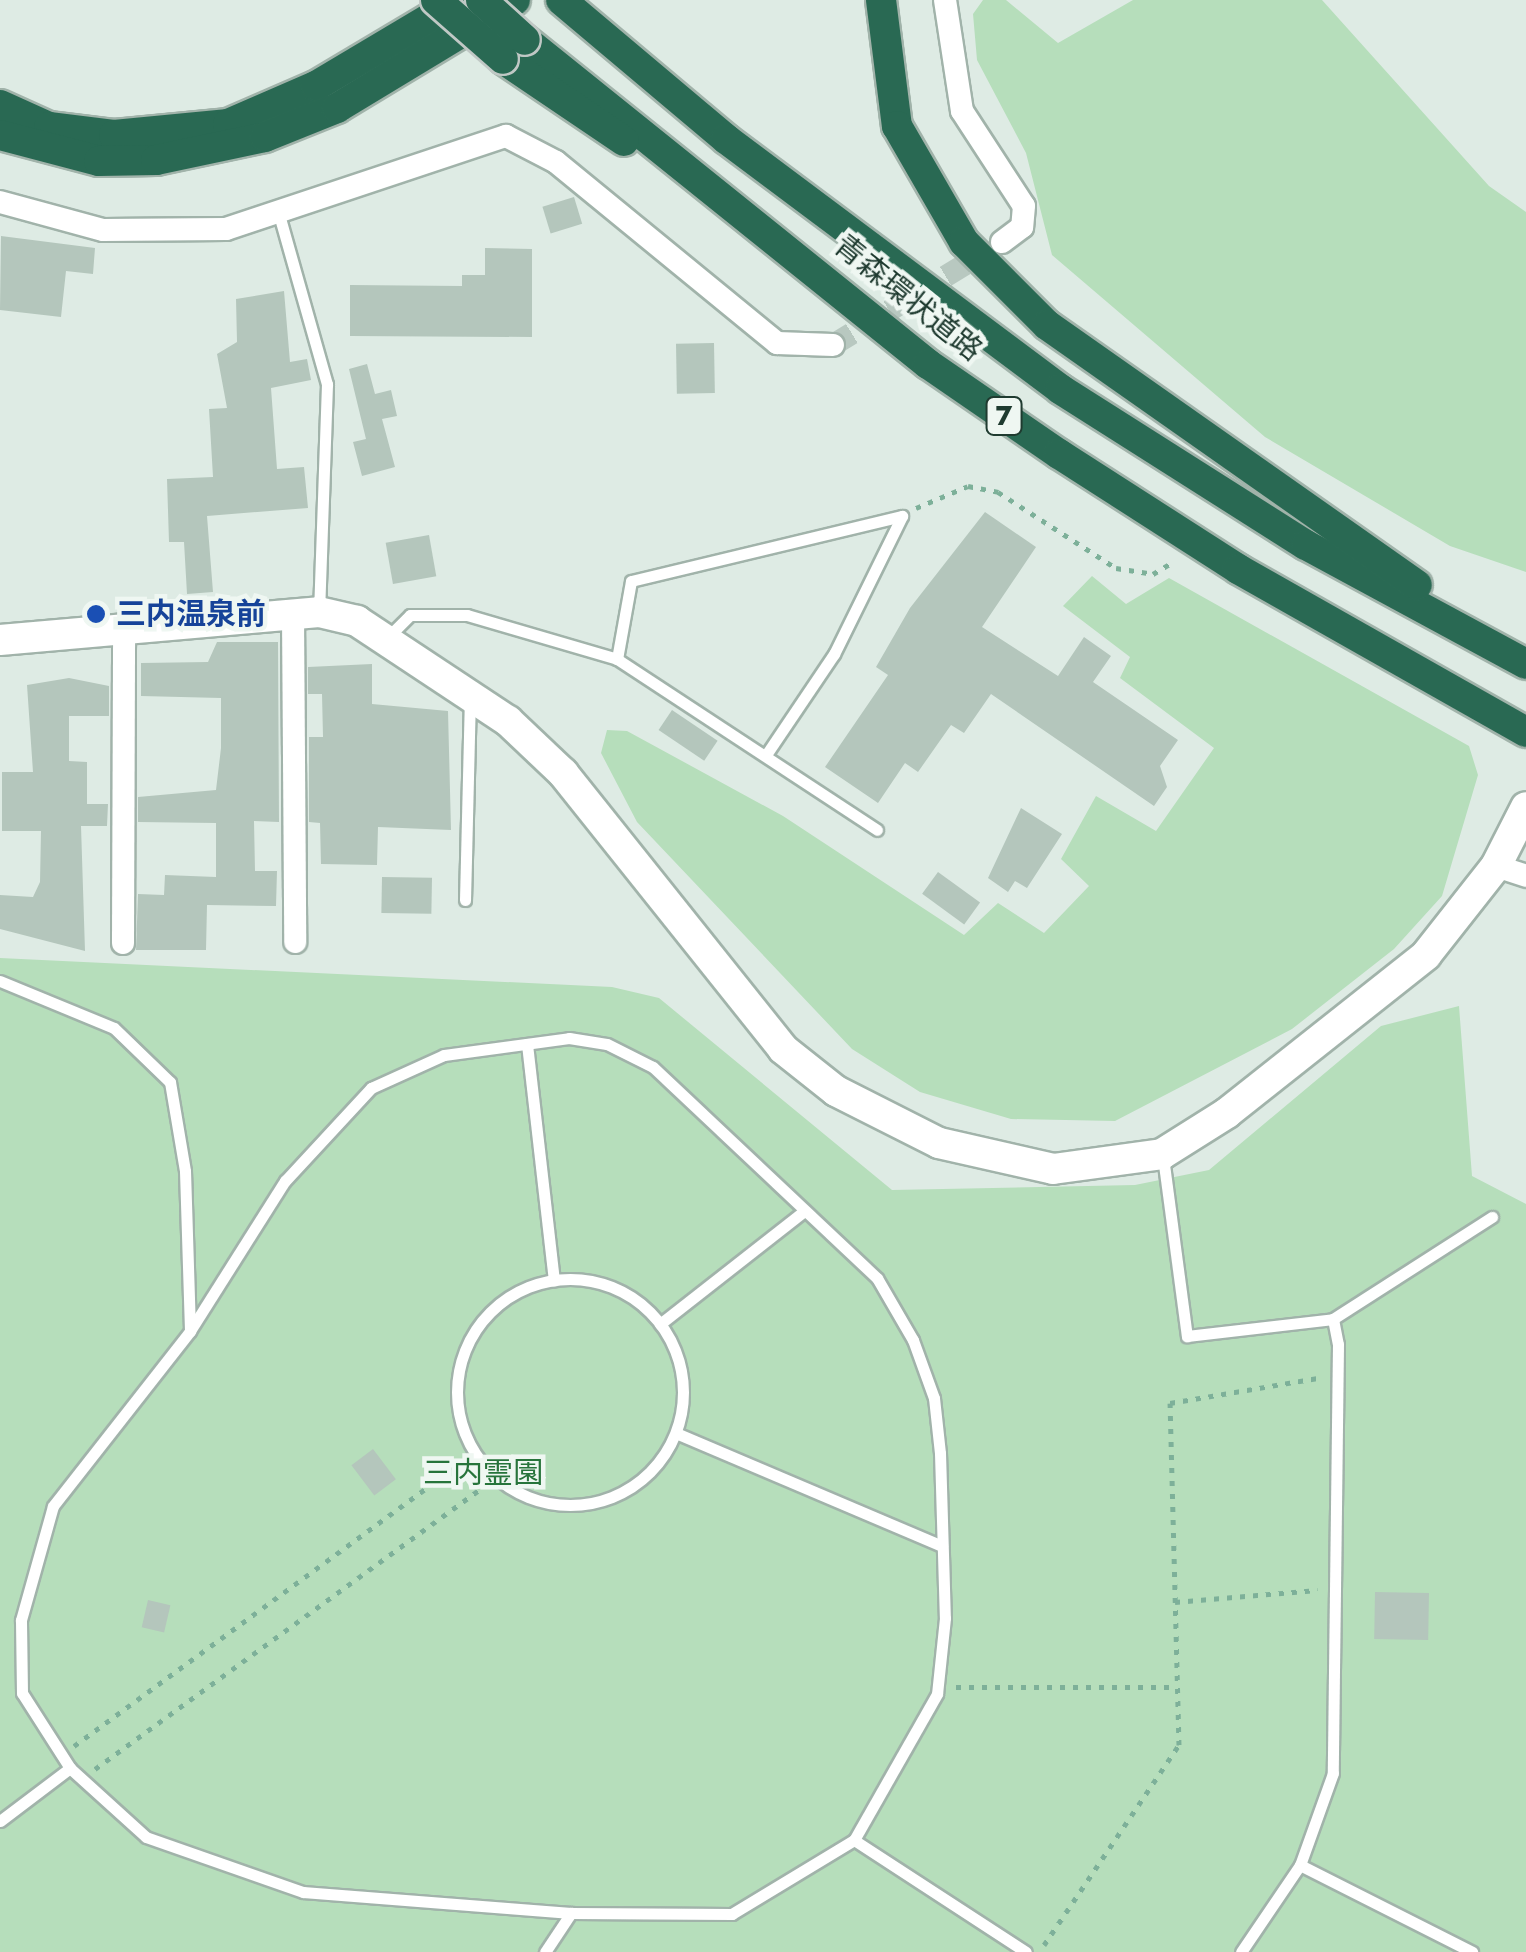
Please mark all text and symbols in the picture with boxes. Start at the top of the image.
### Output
street label: 青森環状道路 [827,227,989,369]
road number: 7 [984,393,1024,439]
place label: 三内温泉前 [116,596,266,632]
marker: 三内温泉前 [85,603,107,625]
park label: 三内霊園 [423,1455,543,1491]

